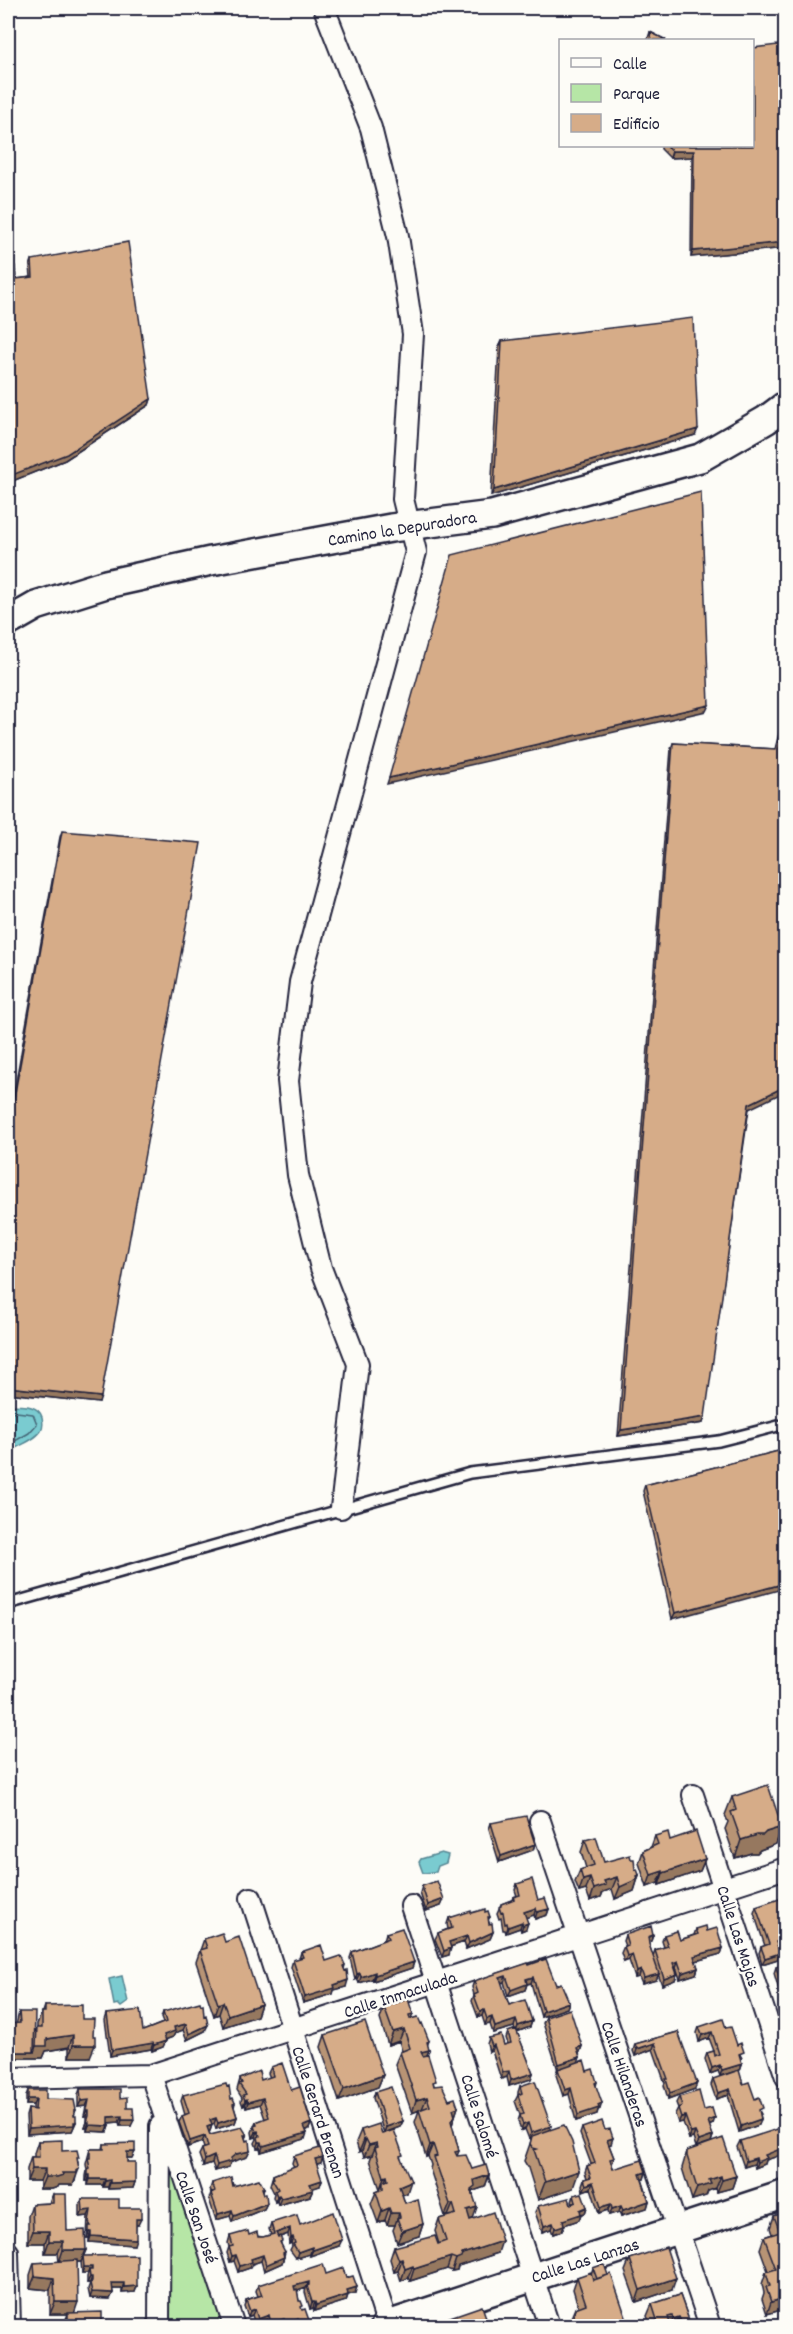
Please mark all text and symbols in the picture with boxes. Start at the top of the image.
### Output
legend [559,39,754,147]
text: Calle [613,53,647,78]
text: Parque [613,83,660,108]
text: Edificio [613,113,660,138]
street label: Camino la Depuradora [326,506,479,555]
street label: Calle Las Majas [708,1883,765,1991]
street label: Calle Inmaculada [341,1966,461,2026]
street label: Calle Hilanderas [593,2018,652,2131]
street label: Calle Gerard Brenan [283,2044,350,2182]
street label: Calle Salomé [452,2072,503,2162]
street label: Calle San José [167,2168,222,2268]
street label: Calle Las Lanzas [528,2233,643,2292]

